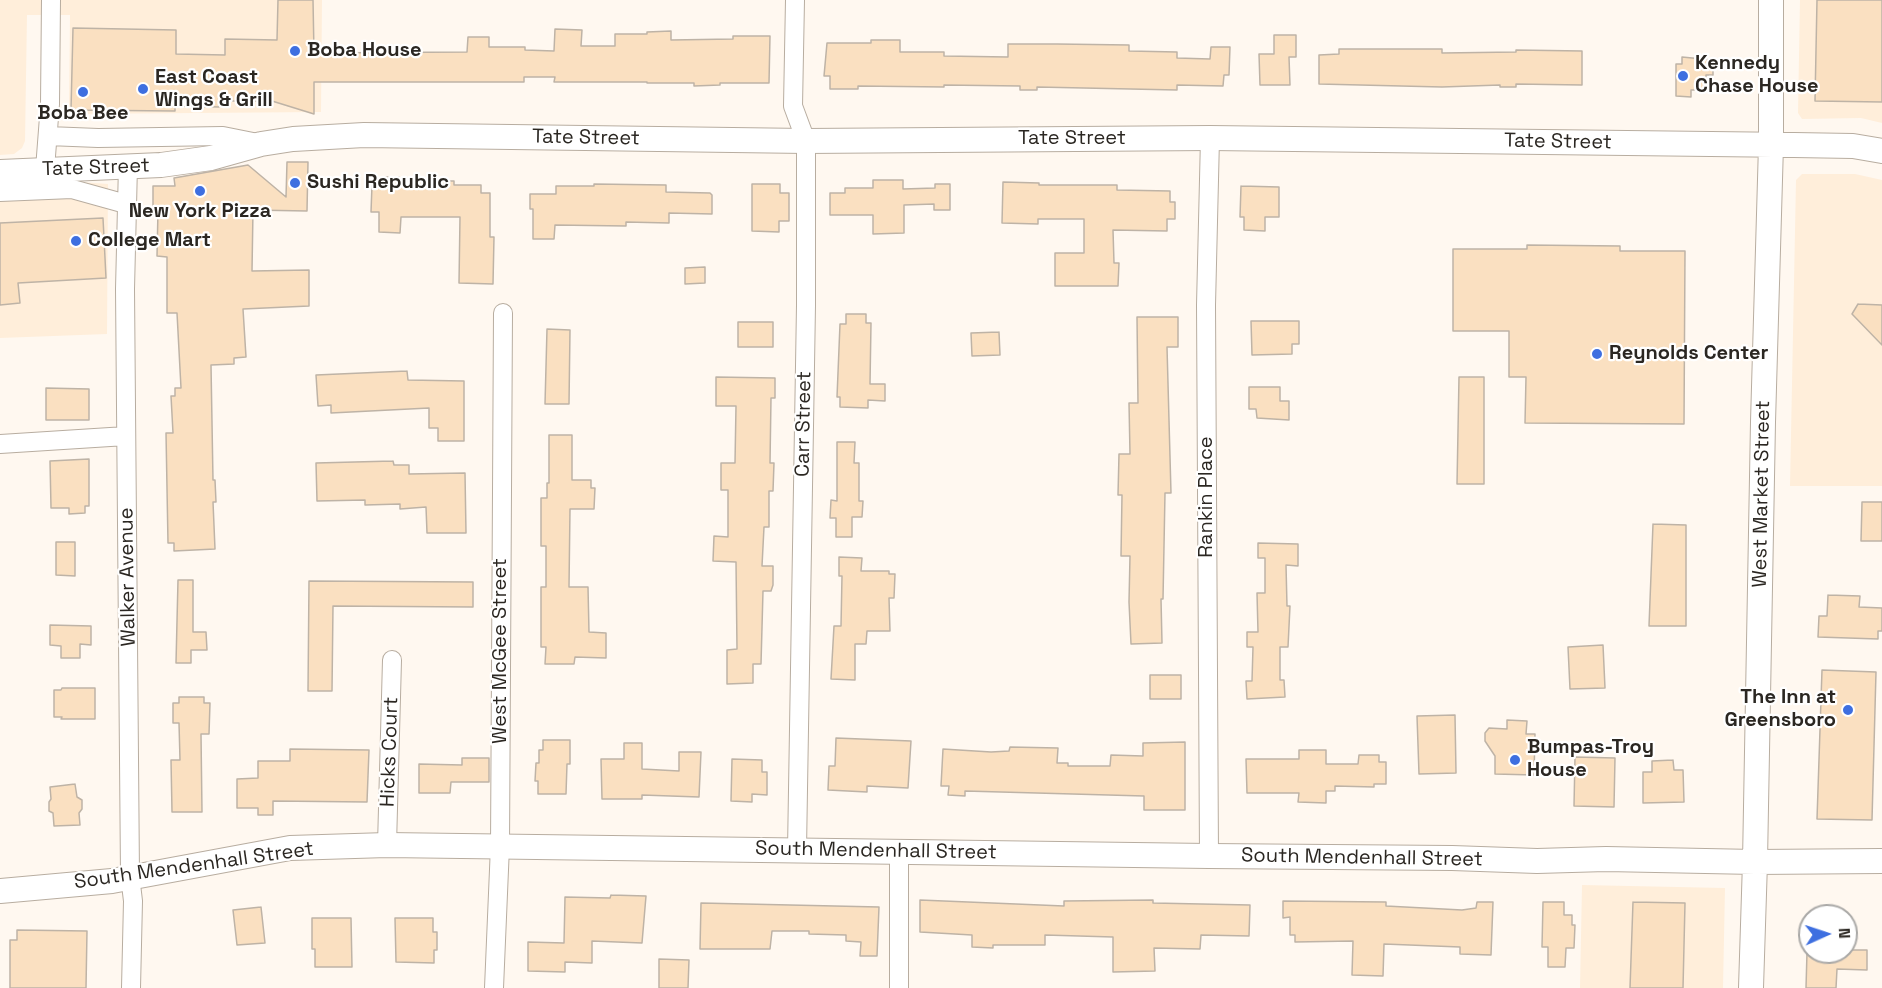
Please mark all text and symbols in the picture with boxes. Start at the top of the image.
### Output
place label: Boba House [307,39,422,63]
marker: Boba House [288,44,302,58]
place label: Kennedy Chase House [1695,52,1818,99]
place label: East Coast Wings & Grill [155,66,273,113]
marker: Kennedy Chase House [1676,69,1690,83]
marker: East Coast Wings & Grill [136,82,150,96]
marker: Boba Bee [76,85,90,99]
place label: Boba Bee [37,102,129,126]
street label: Tate Street [532,125,640,151]
street label: Tate Street [1018,127,1126,151]
street label: Tate Street [1504,129,1612,155]
street label: Tate Street [42,154,150,182]
place label: Sushi Republic [307,171,449,195]
marker: Sushi Republic [288,176,302,190]
marker: New York Pizza [193,184,207,198]
place label: New York Pizza [129,200,271,224]
place label: College Mart [88,229,211,253]
marker: College Mart [69,234,83,248]
place label: Reynolds Center [1609,342,1768,366]
marker: Reynolds Center [1590,347,1604,361]
street label: Carr Street [791,371,817,477]
street label: West Market Street [1748,400,1776,588]
street label: Rankin Place [1195,436,1219,558]
street label: Walker Avenue [115,507,141,647]
street label: West McGee Street [489,558,513,744]
place label: The Inn at Greensboro [1725,686,1836,733]
street label: Hicks Court [376,696,404,808]
marker: The Inn at Greensboro [1841,703,1855,717]
place label: Bumpas-Troy House [1527,736,1654,783]
marker: Bumpas-Troy House [1508,753,1522,767]
street label: South Mendenhall Street [73,837,315,895]
street label: South Mendenhall Street [755,837,997,865]
street label: South Mendenhall Street [1241,844,1483,872]
north arrow [1798,904,1858,964]
text: N [1834,927,1855,939]

